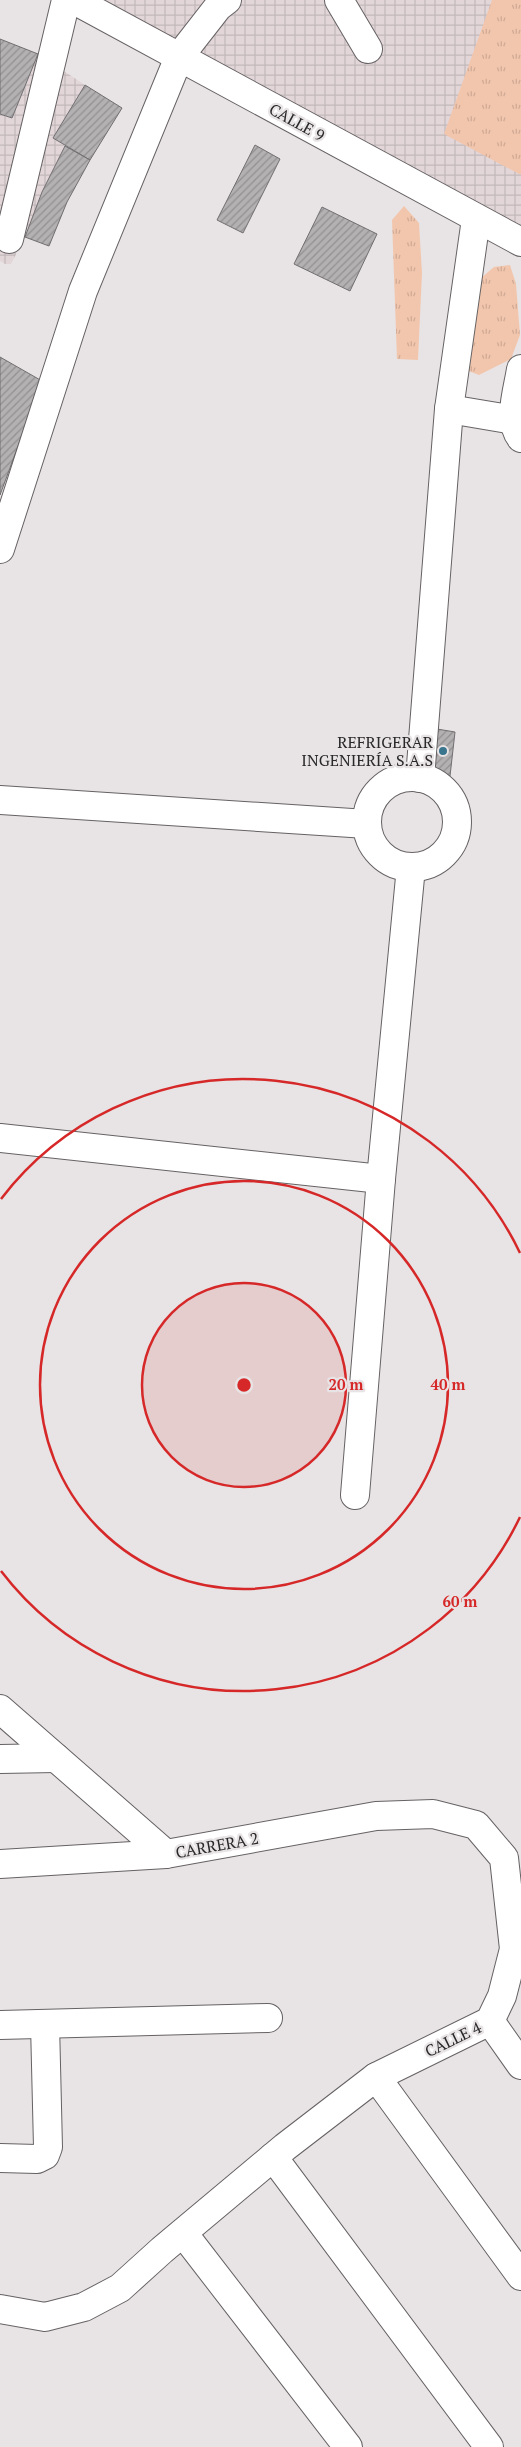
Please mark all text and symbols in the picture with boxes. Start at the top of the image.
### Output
street label: CALLE 9 [265,98,329,146]
place label: REFRIGERAR INGENIERÍA S.A.S [301,731,434,771]
marker: REFRIGERAR INGENIERÍA S.A.S [437,745,449,757]
text: 20 m [329,1374,364,1394]
text: 40 m [431,1374,466,1394]
centre of rings [235,1376,253,1394]
text: 60 m [443,1591,478,1611]
street label: CARRERA 2 [174,1827,260,1863]
street label: CALLE 4 [421,2016,485,2062]

